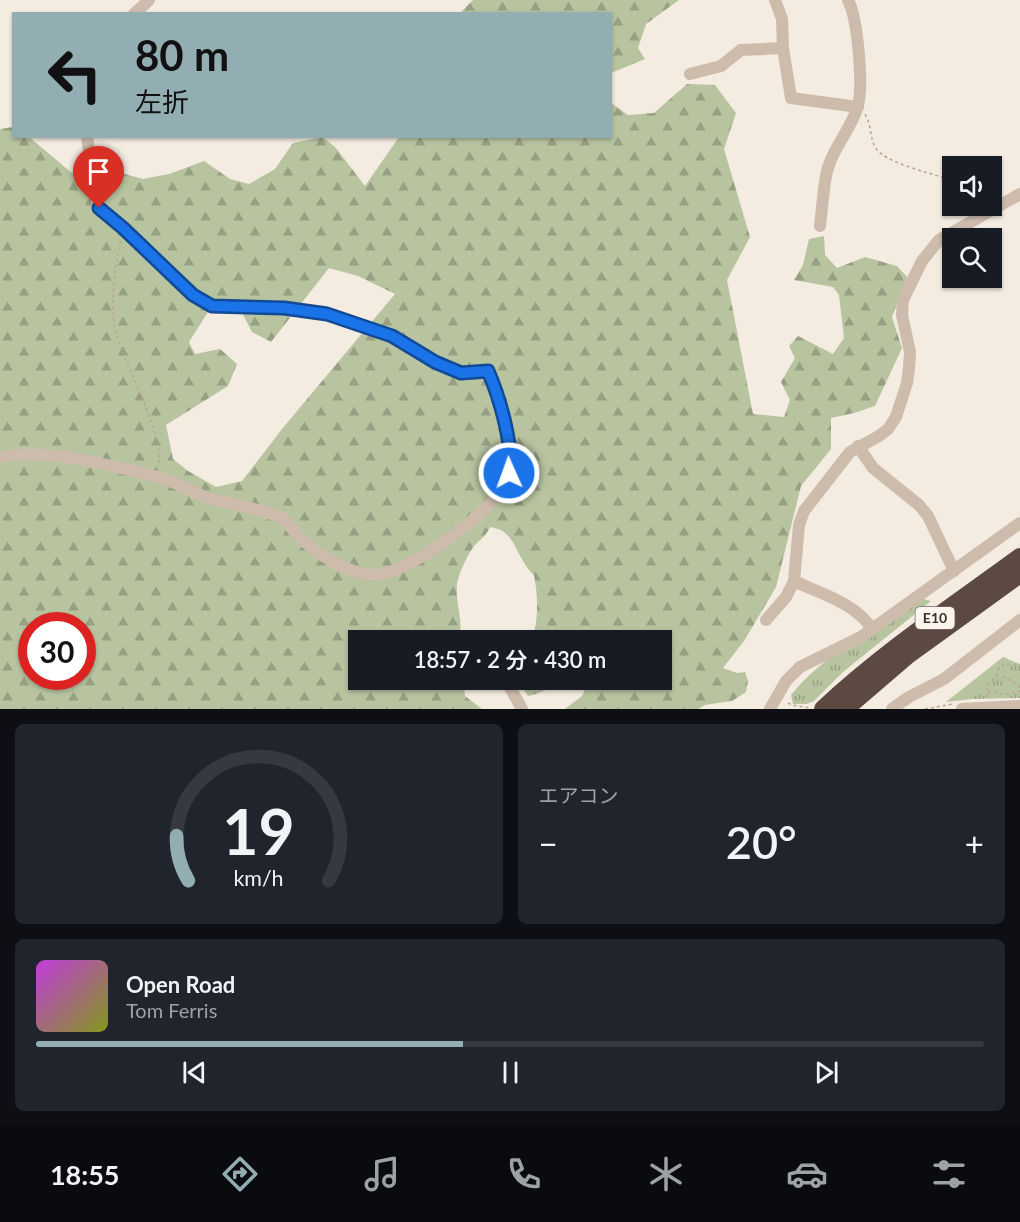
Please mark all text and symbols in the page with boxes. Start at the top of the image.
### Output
text: 80 m [135,30,229,80]
icon: left [36,36,114,114]
text: 左折 [135,85,189,118]
pin [73,146,124,208]
icon: arrive [82,155,115,188]
map controls [942,156,1002,288]
button: sound [942,156,1002,216]
button: search [942,228,1002,288]
position arrow [477,441,541,505]
road number: E10 [916,607,954,629]
speed limit sign: 30 [18,612,96,690]
text: 18:57 · 2 分 · 430 m [414,646,606,673]
text: エアコン [539,783,619,807]
text: 19 [223,793,295,868]
text: 20° [726,815,797,869]
text: − [539,823,558,863]
text: + [965,823,984,863]
text: km/h [234,865,284,891]
text: Open Road [126,971,235,998]
text: Tom Ferris [126,998,217,1022]
icon: previous [178,1056,211,1089]
icon: pause [494,1056,527,1089]
icon: next [810,1056,843,1089]
icon: directions [219,1153,261,1195]
icon: music [361,1153,403,1195]
icon: phone [503,1153,545,1195]
icon: climate [645,1153,687,1195]
icon: car [786,1153,828,1195]
icon: filters [928,1153,970,1195]
text: 18:55 [50,1158,119,1191]

